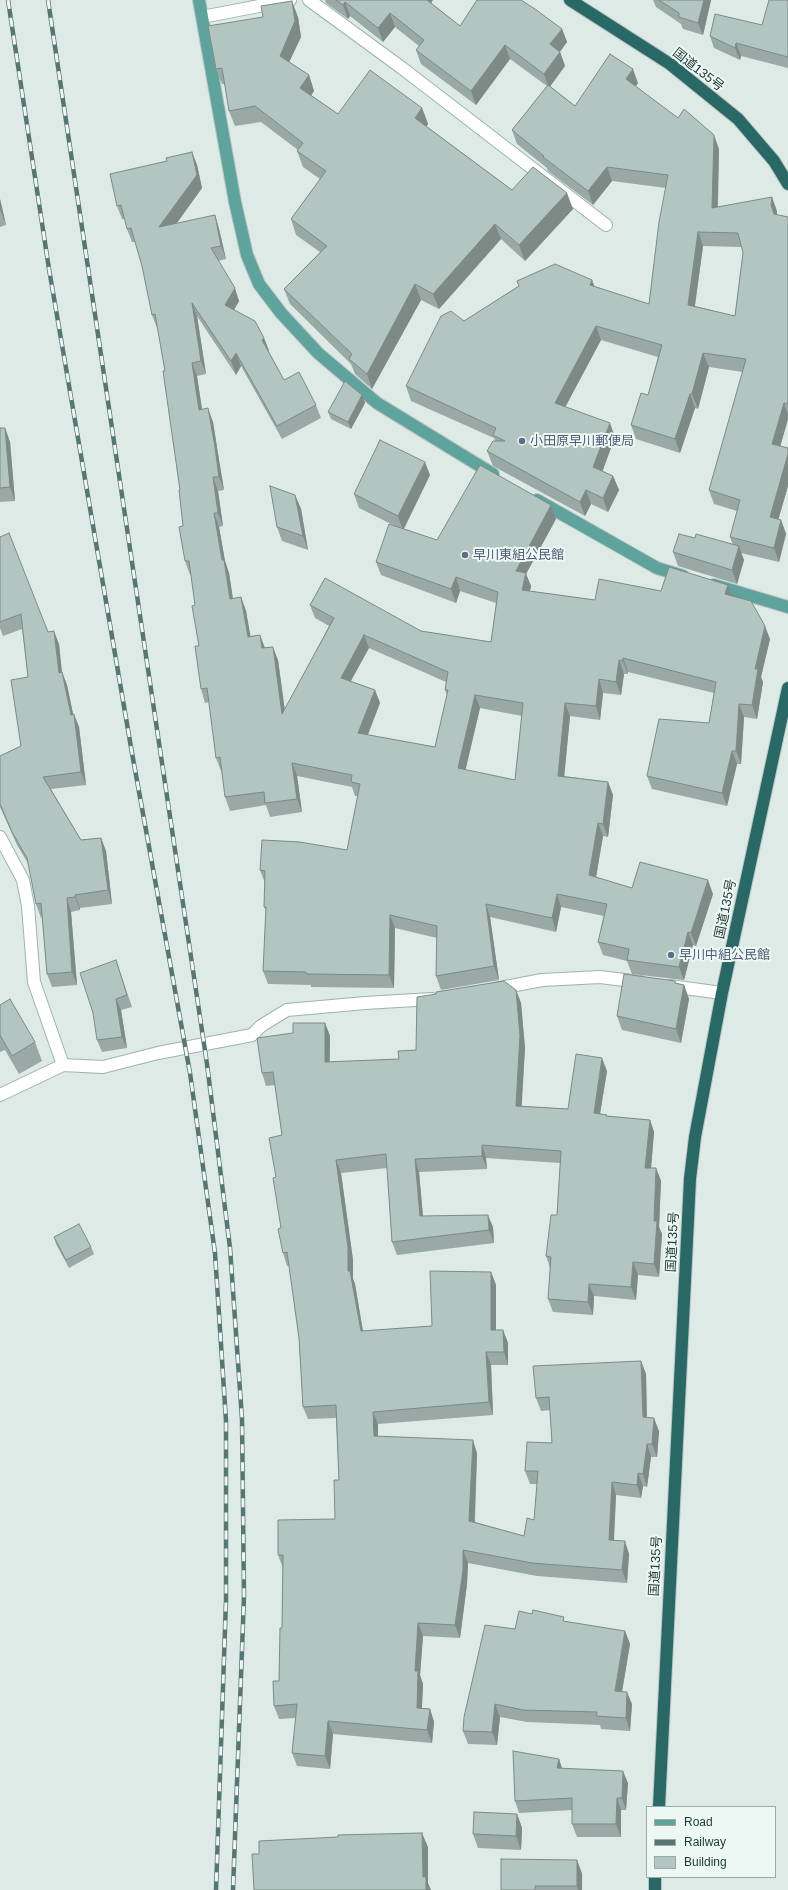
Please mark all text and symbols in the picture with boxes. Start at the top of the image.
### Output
street label: 国道135号 [669,45,727,95]
place label: 小田原早川郵便局 [530,433,634,449]
marker: 小田原早川郵便局 [517,436,527,446]
place label: 早川東組公民館 [473,547,564,563]
marker: 早川東組公民館 [460,550,470,560]
street label: 国道135号 [712,878,740,940]
place label: 早川中組公民館 [679,947,770,963]
marker: 早川中組公民館 [666,950,676,960]
street label: 国道135号 [664,1211,682,1273]
street label: 国道135号 [647,1535,665,1597]
legend [646,1806,776,1878]
text: Road [684,1815,713,1829]
text: Railway [684,1835,726,1849]
text: Building [684,1855,727,1869]

